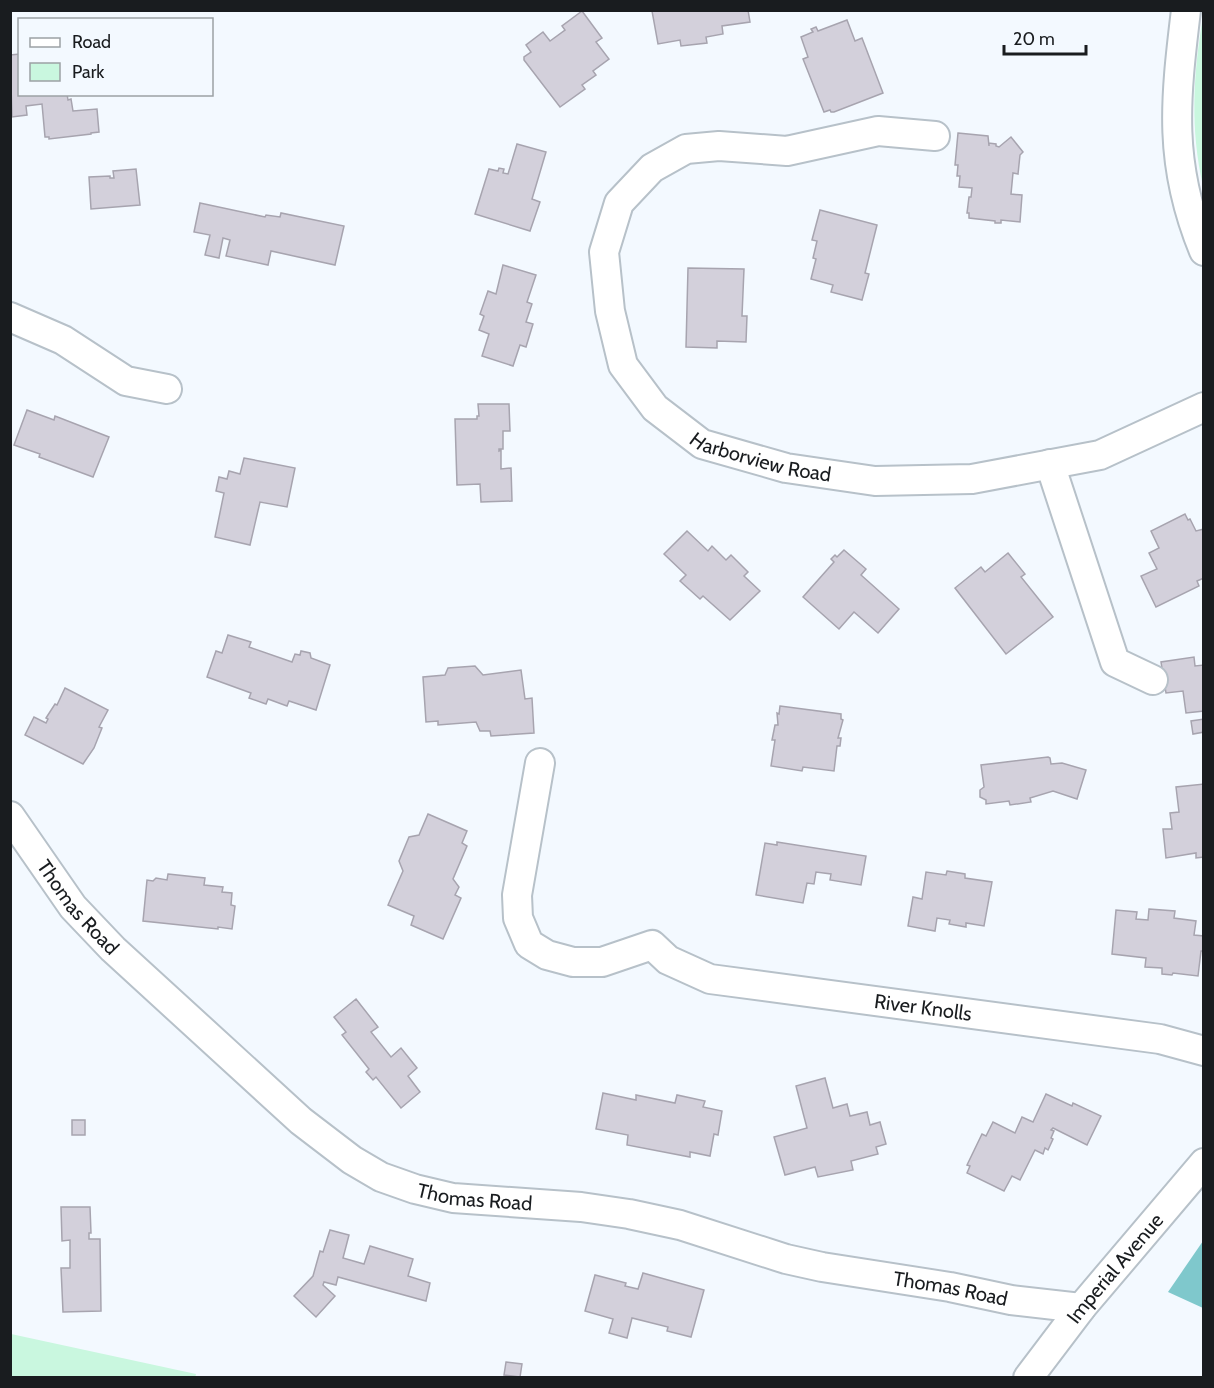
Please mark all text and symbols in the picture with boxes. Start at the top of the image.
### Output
legend [18,18,213,96]
scale bar [1004,18,1086,56]
text: 20 m [1013,28,1055,50]
text: Road [72,31,111,53]
text: Park [72,61,105,83]
street label: Harborview Road [685,427,833,486]
street label: Thomas Road [32,855,124,960]
street label: River Knolls [873,989,973,1026]
street label: Thomas Road [415,1178,533,1216]
street label: Imperial Avenue [1062,1208,1168,1328]
street label: Thomas Road [892,1266,1010,1311]

